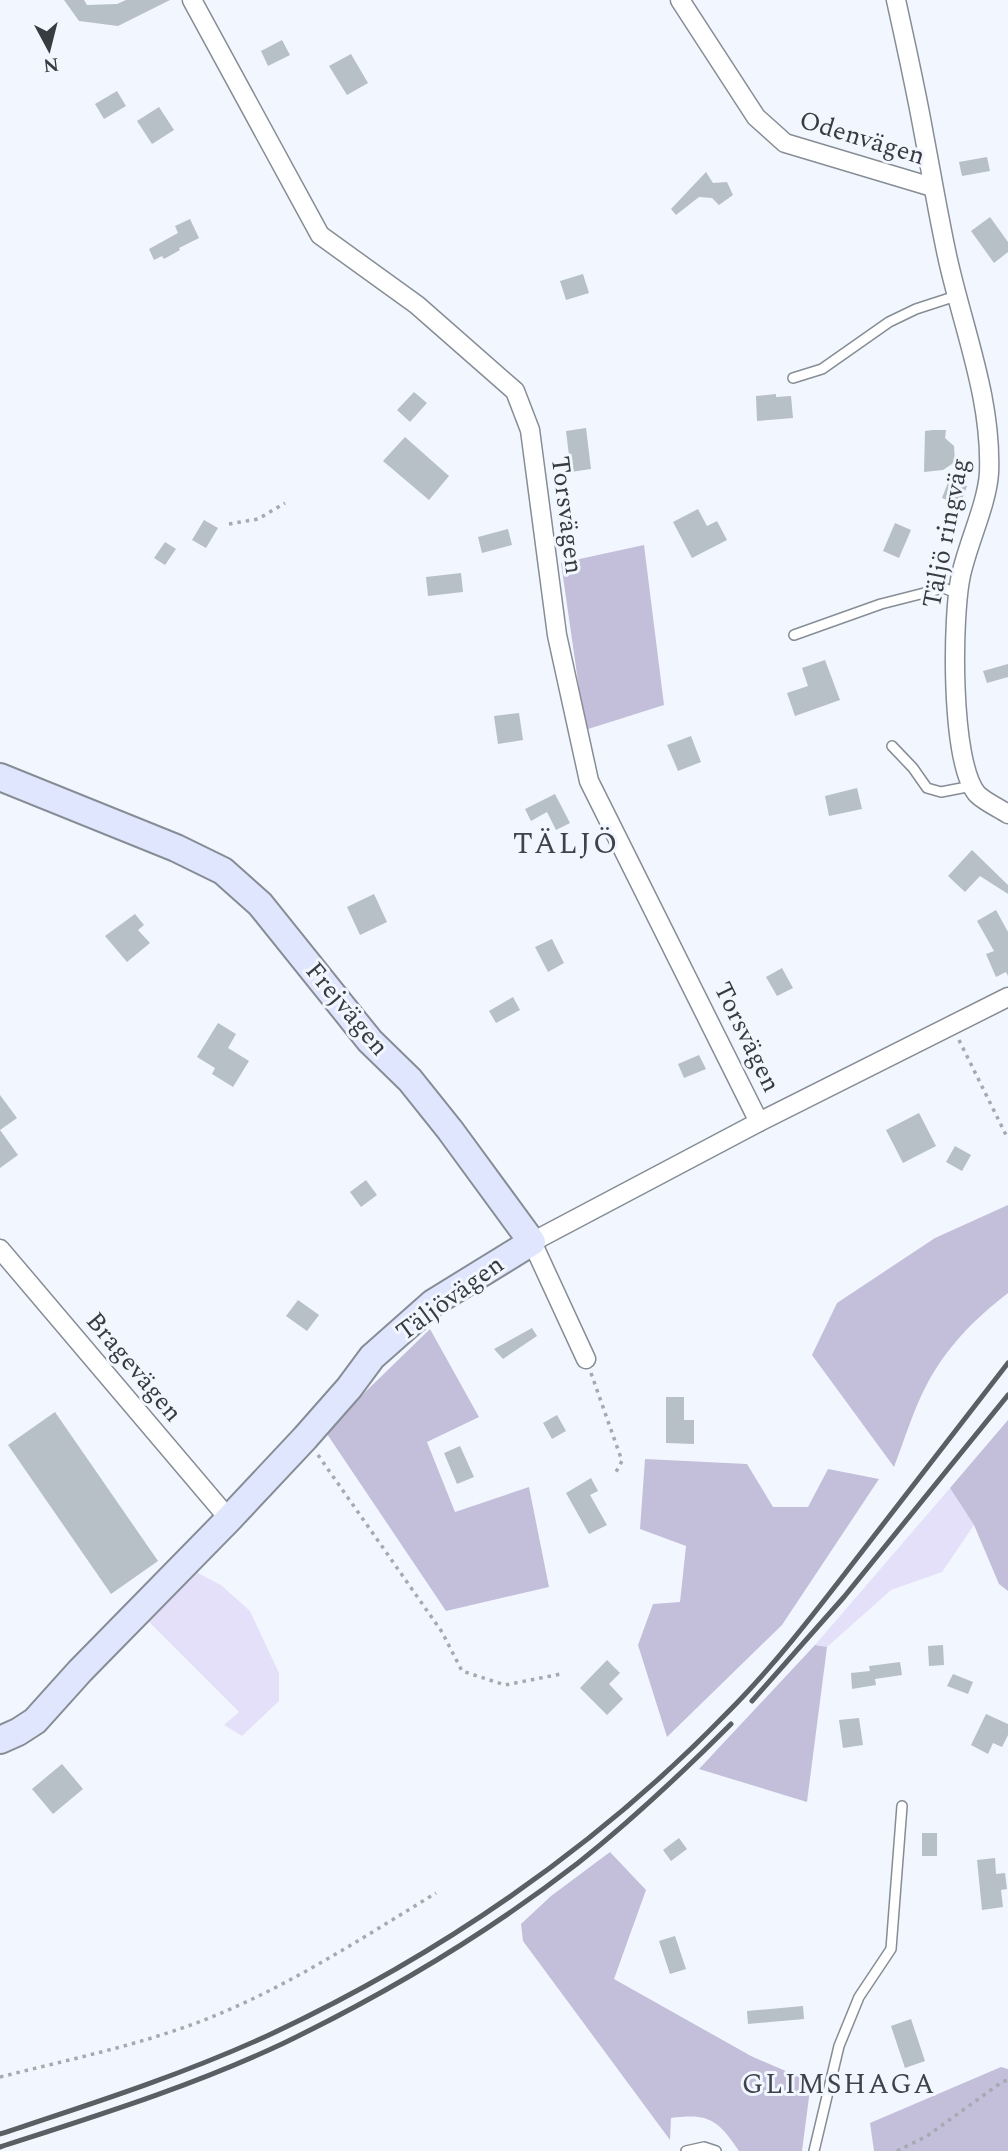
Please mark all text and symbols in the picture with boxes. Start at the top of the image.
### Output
north arrow [14,14,84,84]
text: N [41,49,60,80]
street label: Odenvägen [794,100,930,176]
street label: Torsvägen [540,454,594,576]
street label: Täljö ringväg [912,454,980,612]
district label: TÄLJÖ [513,821,619,867]
street label: Frejvägen [295,953,399,1065]
street label: Torsvägen [703,975,791,1099]
street label: Täljövägen [387,1245,513,1351]
street label: Bragevägen [76,1303,192,1431]
district label: GLIMSHAGA [742,2063,936,2106]

